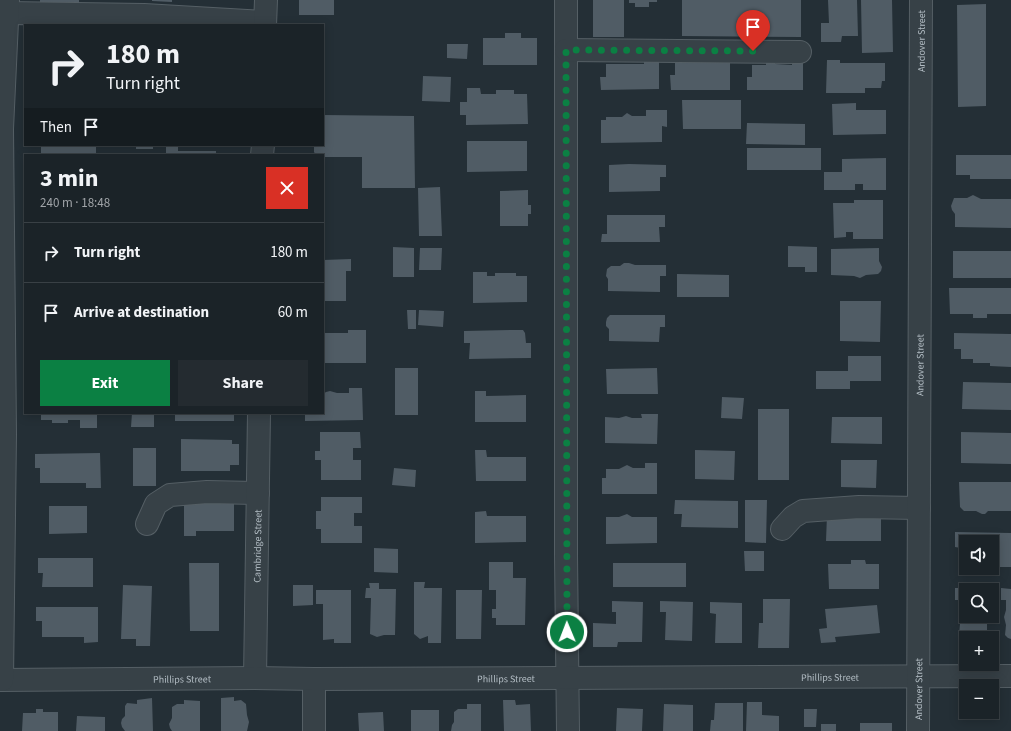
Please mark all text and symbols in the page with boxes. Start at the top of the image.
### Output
street label: Andover Street [915,9,929,72]
pin [736,10,770,51]
icon: arrive [742,16,764,38]
text: 180 m [106,34,180,74]
icon: right [40,40,92,92]
text: Turn right [106,71,180,96]
icon: arrive [80,116,102,138]
text: Then [40,117,72,138]
text: 3 min [40,161,98,196]
button: close [266,167,308,209]
text: 240 m · 18:48 [40,194,110,212]
icon: right [40,242,62,264]
text: Turn right [74,242,140,263]
text: 180 m [270,242,308,263]
icon: arrive [40,302,62,324]
text: Arrive at destination [74,302,209,323]
text: 60 m [278,302,308,323]
street label: Andover Street [913,333,928,396]
button: Exit [40,360,170,406]
button: Share [178,360,308,406]
street label: Cambridge Street [250,509,266,583]
map controls [959,535,999,719]
button: sound [959,535,999,575]
button: search [959,583,999,623]
position arrow [546,611,588,653]
button: + [959,631,999,671]
street label: Andover Street [912,657,926,720]
street label: Phillips Street [801,671,860,685]
street label: Phillips Street [153,672,212,687]
street label: Phillips Street [477,672,536,686]
button: − [959,679,999,719]

